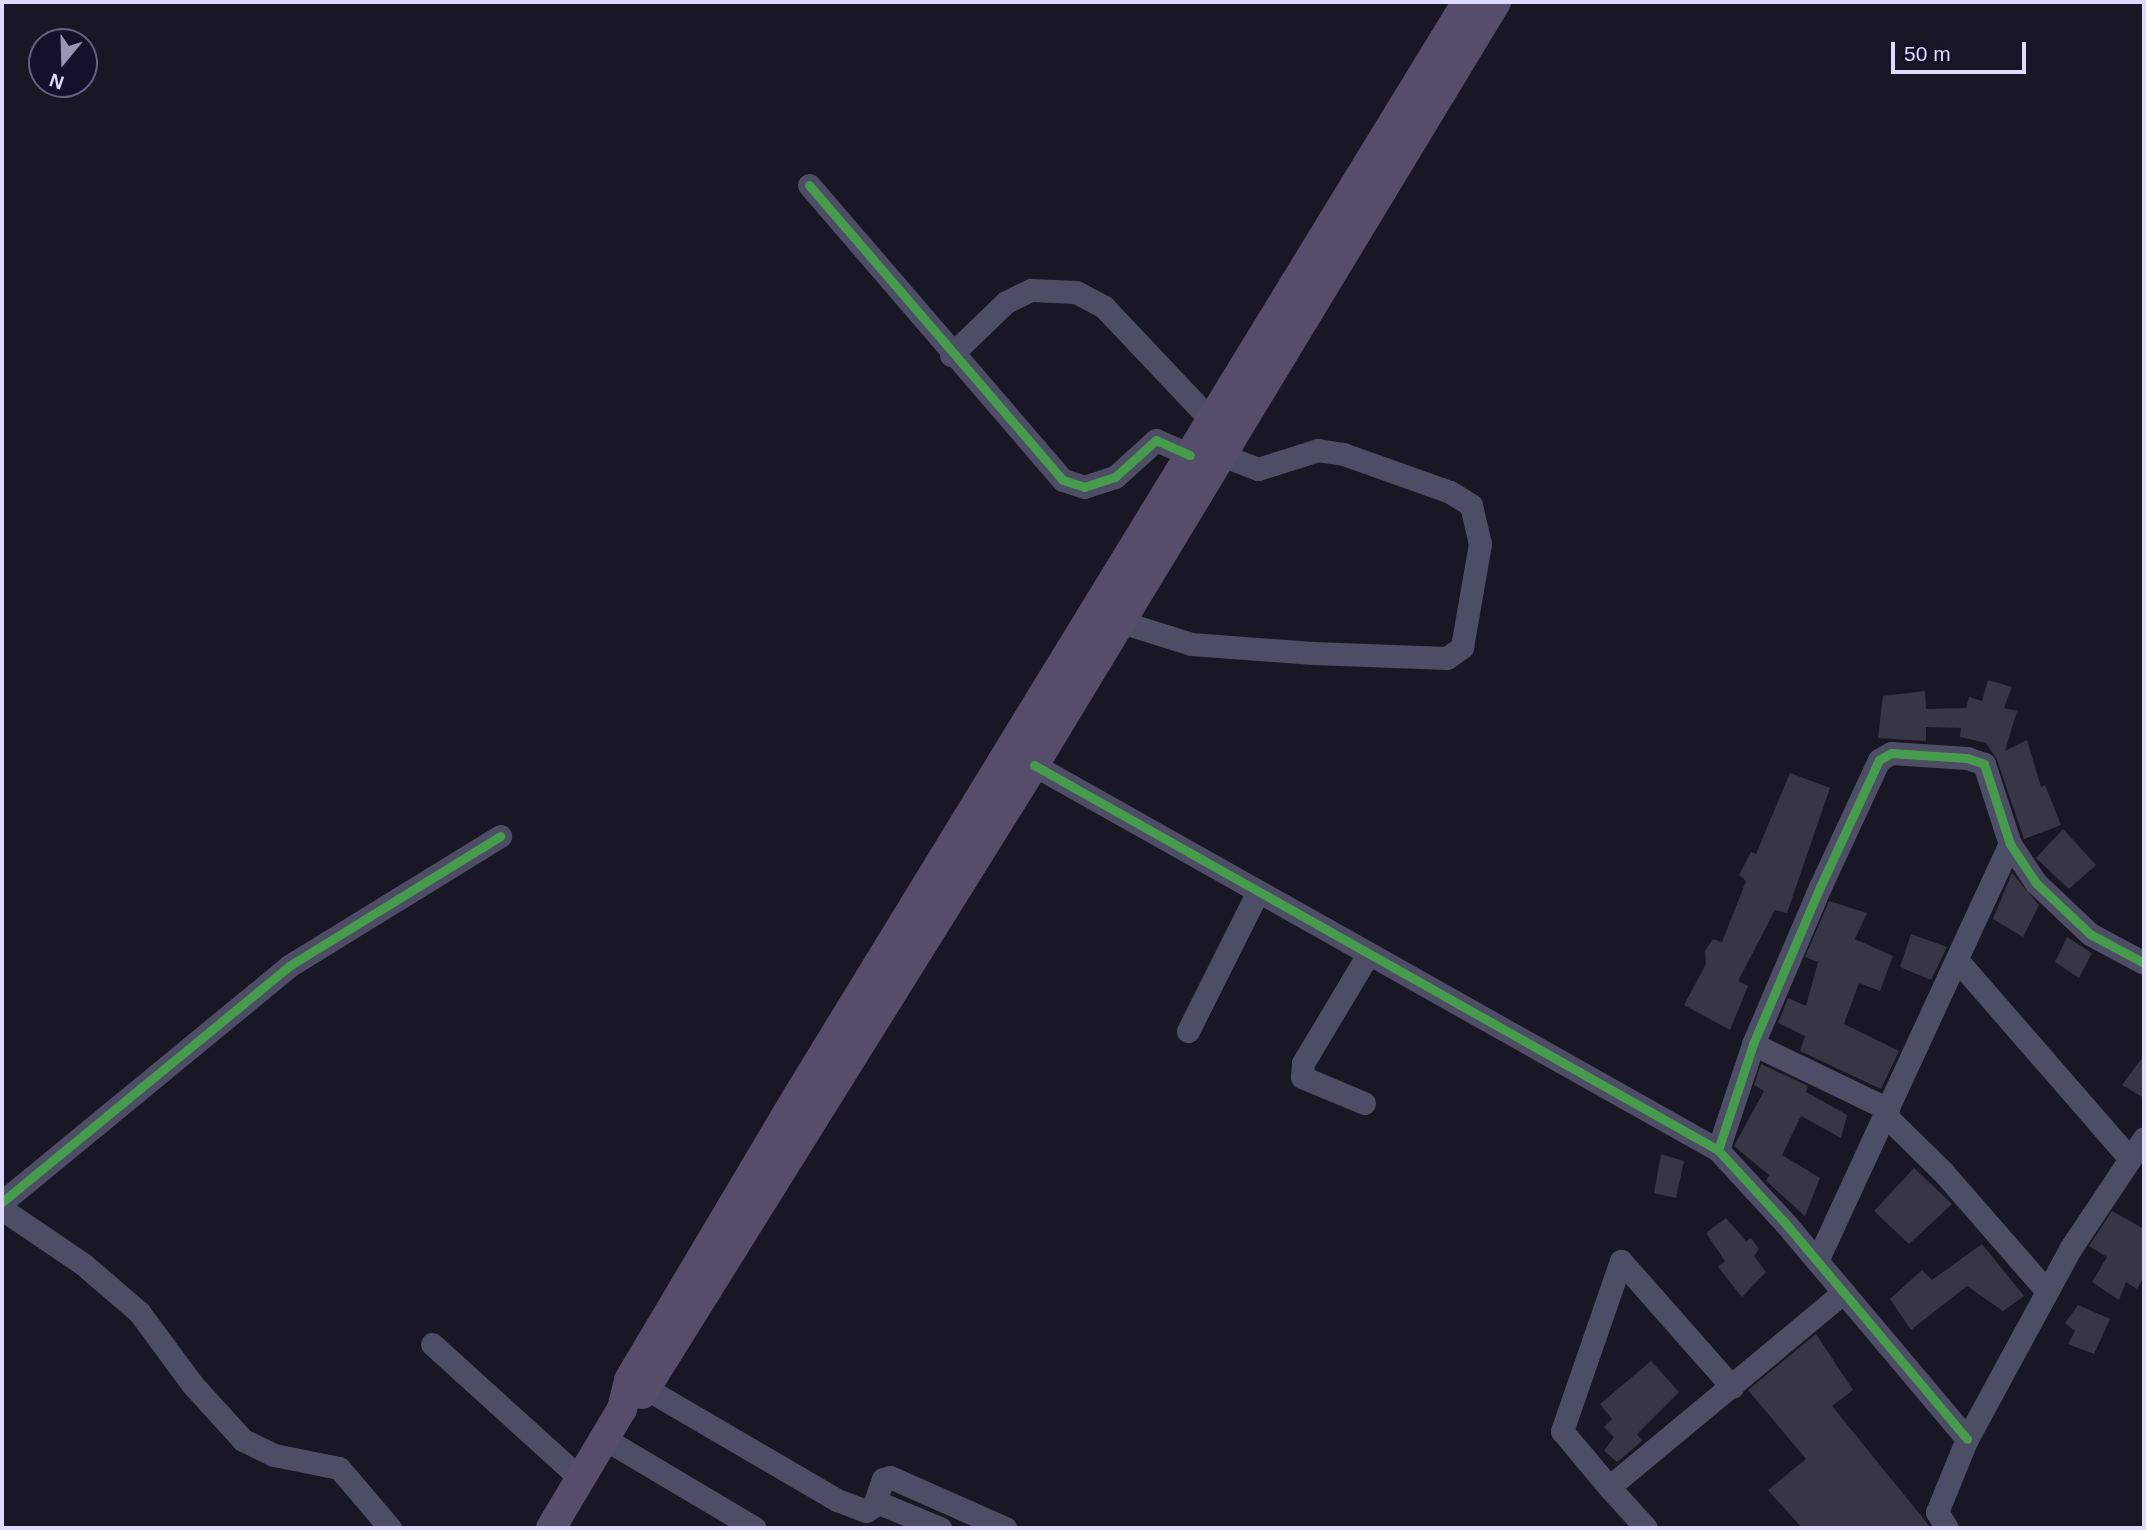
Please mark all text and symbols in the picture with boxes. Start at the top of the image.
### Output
north arrow [28,28,98,98]
scale bar [1894,28,2029,72]
text: 50 m [1904,42,1951,65]
text: N [47,69,67,94]

